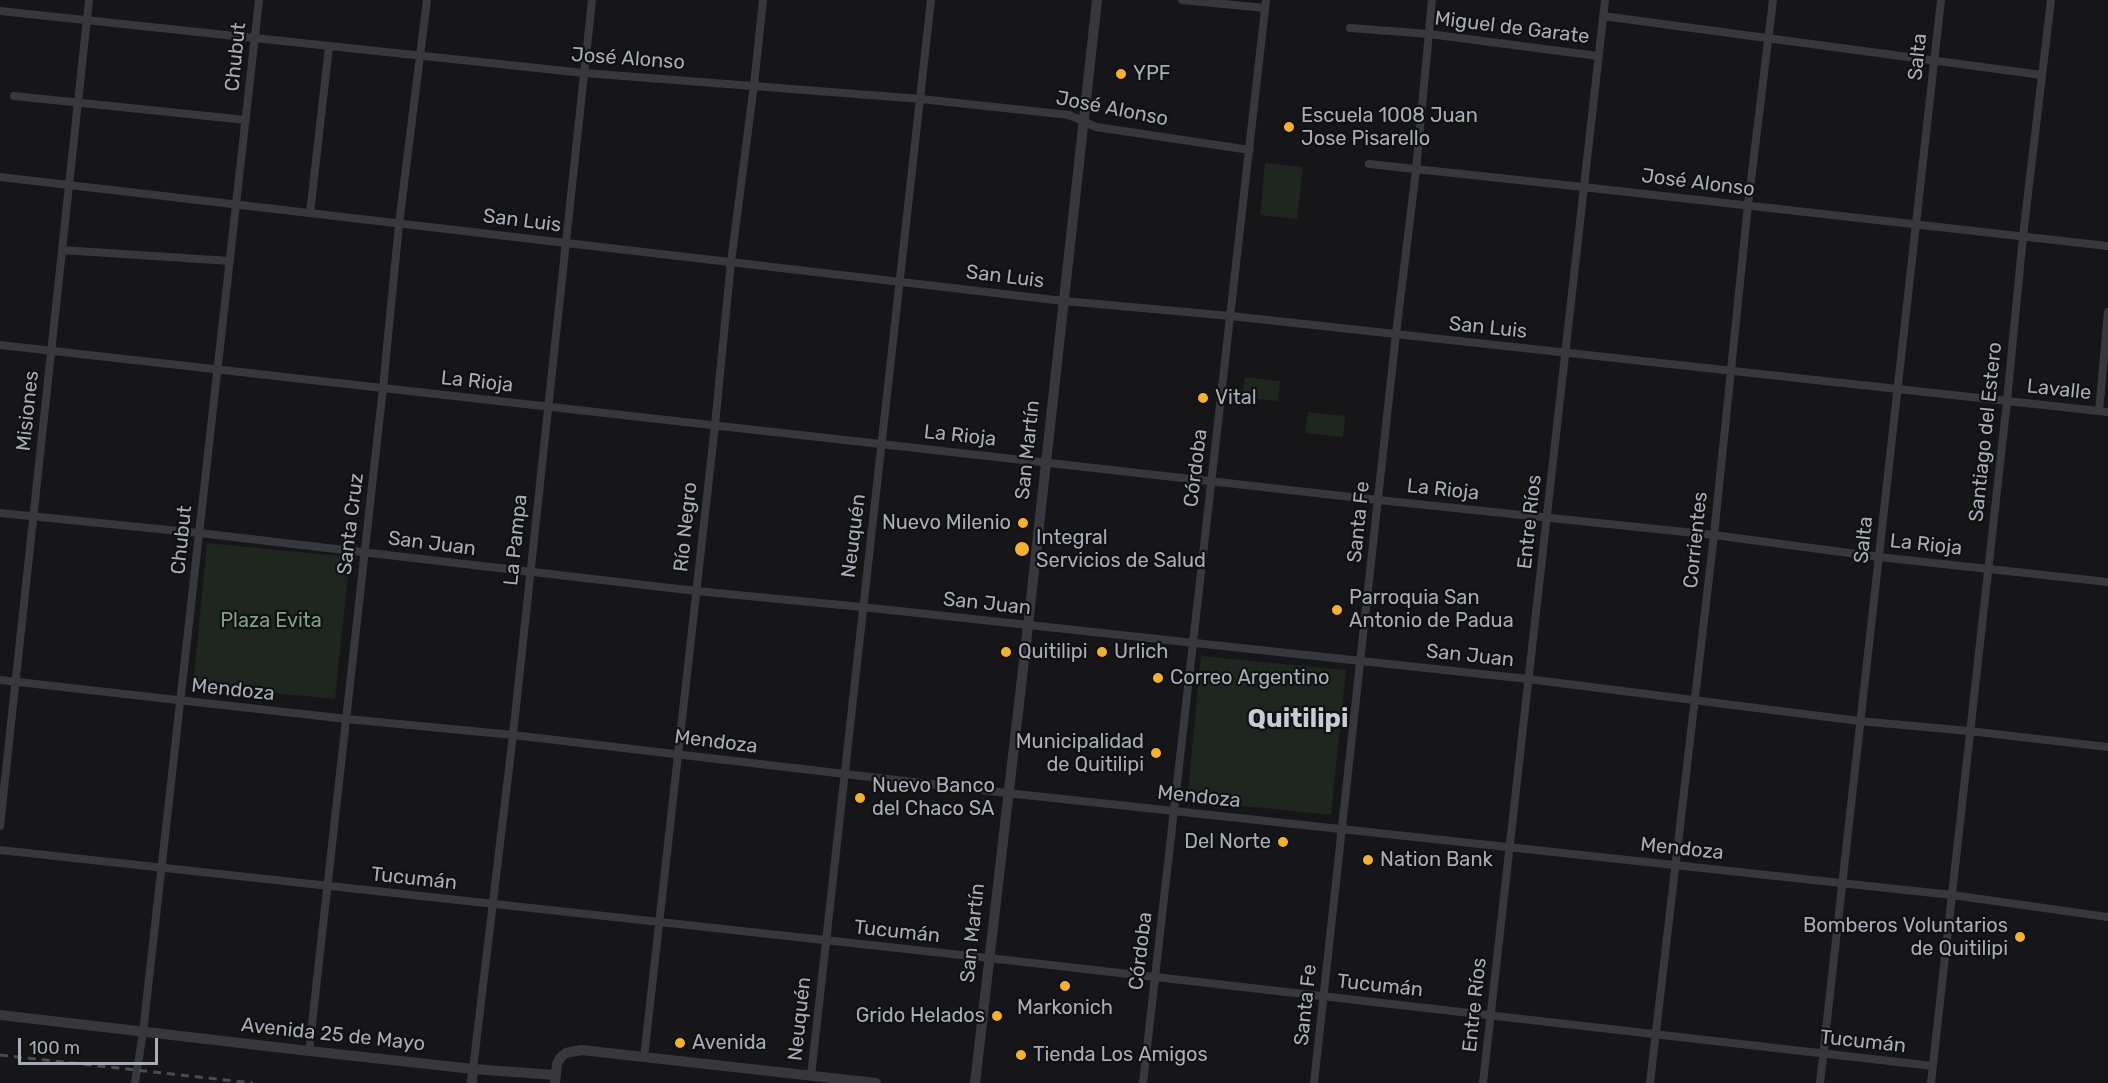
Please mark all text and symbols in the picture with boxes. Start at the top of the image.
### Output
street label: Miguel de Garate [1433,7,1591,49]
street label: Chubut [220,21,252,93]
street label: Salta [1904,32,1932,82]
street label: José Alonso [570,43,686,75]
place label: YPF [1133,62,1170,86]
marker: YPF [1114,67,1128,81]
street label: José Alonso [1054,86,1170,132]
place label: Escuela 1008 Juan Jose Pisarello [1301,104,1478,151]
marker: Escuela 1008 Juan Jose Pisarello [1282,120,1296,134]
street label: José Alonso [1640,164,1756,202]
street label: San Luis [482,204,562,238]
street label: San Luis [965,260,1045,294]
street label: San Luis [1448,312,1528,344]
street label: Santiago del Estero [1965,341,2007,523]
street label: La Rioja [440,366,514,398]
street label: Misiones [12,370,44,452]
street label: Lavalle [2026,375,2092,405]
place label: Vital [1215,386,1257,410]
marker: Vital [1196,391,1210,405]
street label: San Martín [1011,399,1045,501]
street label: La Rioja [923,420,997,452]
street label: Córdoba [1179,428,1213,508]
street label: Santa Cruz [333,472,369,576]
street label: Entre Ríos [1513,473,1547,571]
street label: La Rioja [1406,474,1480,506]
street label: Santa Fe [1343,480,1375,564]
street label: Río Negro [669,481,703,573]
street label: Corrientes [1679,490,1713,590]
street label: La Pampa [499,493,533,587]
street label: Neuquén [837,493,871,579]
street label: Chubut [166,504,198,576]
place label: Nuevo Milenio [882,511,1011,535]
street label: Salta [1850,515,1878,565]
marker: Nuevo Milenio [1016,516,1030,530]
place label: Integral Servicios de Salud [1036,526,1206,573]
street label: San Juan [387,527,477,561]
street label: La Rioja [1889,529,1963,561]
marker: Integral Servicios de Salud [1013,540,1031,558]
place label: Parroquia San Antonio de Padua [1349,586,1514,633]
street label: San Juan [942,587,1032,621]
marker: Parroquia San Antonio de Padua [1330,603,1344,617]
park label: Plaza Evita [220,609,322,633]
street label: San Juan [1425,639,1515,673]
place label: Quitilipi [1018,640,1088,664]
place label: Urlich [1114,640,1169,664]
marker: Quitilipi [999,645,1013,659]
marker: Urlich [1095,645,1109,659]
place label: Correo Argentino [1170,666,1330,690]
marker: Correo Argentino [1151,671,1165,685]
street label: Mendoza [190,674,276,706]
district label: Quitilipi [1248,703,1348,735]
street label: Mendoza [673,725,759,759]
place label: Municipalidad de Quitilipi [1016,730,1144,777]
marker: Municipalidad de Quitilipi [1149,746,1163,760]
place label: Nuevo Banco del Chaco SA [872,774,995,821]
street label: Mendoza [1156,781,1242,813]
marker: Nuevo Banco del Chaco SA [853,791,867,805]
place label: Del Norte [1184,830,1271,854]
street label: Mendoza [1639,833,1725,865]
marker: Del Norte [1276,835,1290,849]
place label: Nation Bank [1380,848,1493,872]
marker: Nation Bank [1361,853,1375,867]
street label: Tucumán [370,863,458,895]
street label: San Martín [956,882,990,984]
street label: Córdoba [1124,911,1158,991]
place label: Bomberos Voluntarios de Quitilipi [1803,914,2008,961]
street label: Tucumán [853,916,941,948]
marker: Bomberos Voluntarios de Quitilipi [2013,930,2027,944]
street label: Entre Ríos [1458,956,1492,1054]
street label: Santa Fe [1290,963,1322,1047]
street label: Tucumán [1336,970,1424,1002]
street label: Neuquén [784,976,816,1062]
marker: Markonich [1058,979,1072,993]
place label: Markonich [1017,996,1113,1020]
place label: Grido Helados [856,1004,985,1028]
marker: Grido Helados [990,1009,1004,1023]
street label: Avenida 25 de Mayo [240,1013,426,1057]
scale bar [21,1026,160,1064]
street label: Tucumán [1819,1026,1907,1058]
place label: Avenida [692,1031,767,1055]
marker: Avenida [673,1036,687,1050]
text: 100 m [29,1037,80,1059]
place label: Tienda Los Amigos [1033,1043,1208,1067]
marker: Tienda Los Amigos [1014,1048,1028,1062]

